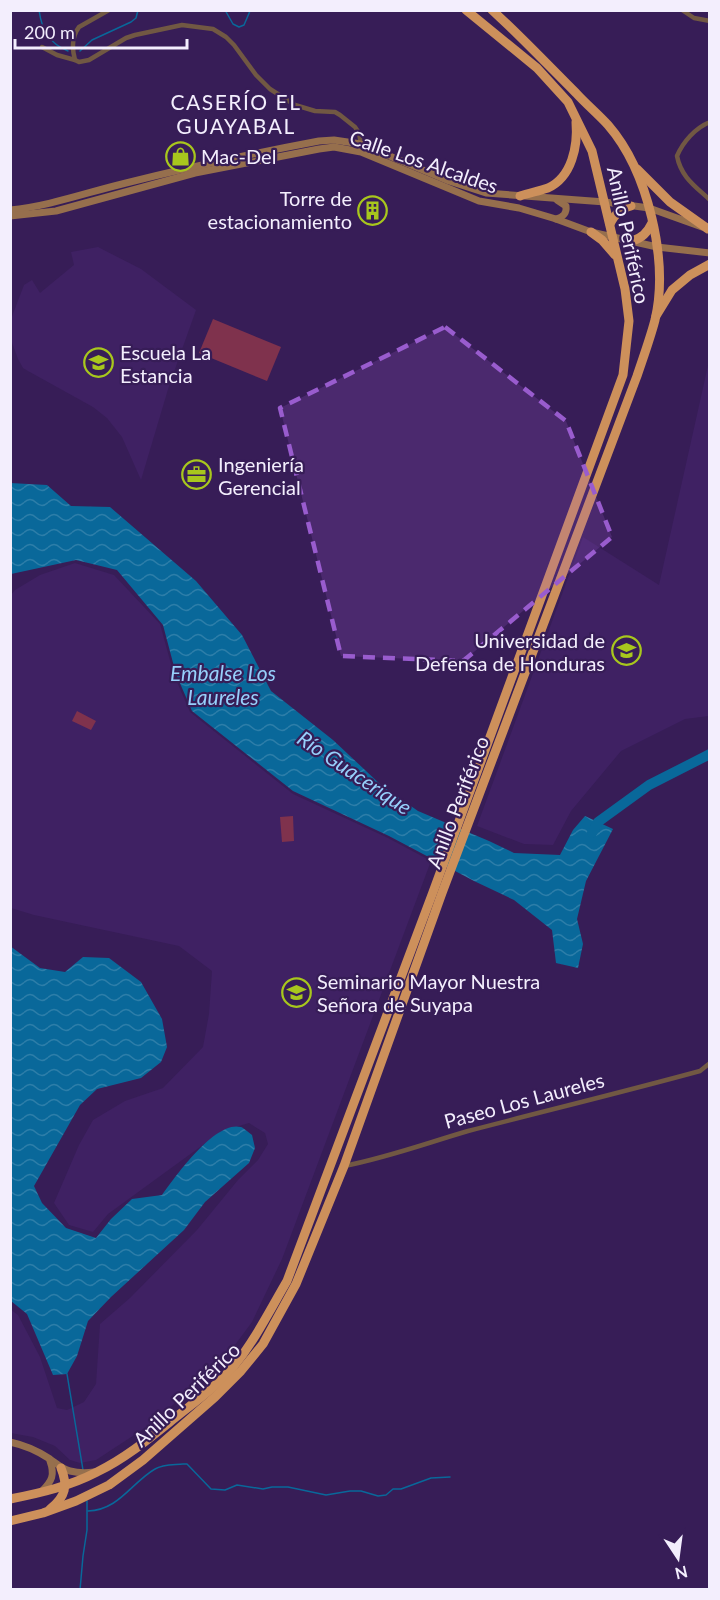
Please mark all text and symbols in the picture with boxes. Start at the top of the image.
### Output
scale bar [15,12,188,50]
text: 200 m [24,21,75,43]
district label: CASERÍO EL GUAYABAL [171,89,301,138]
street label: Calle Los Alcaldes [347,124,501,198]
shop icon: Mac-Del [164,140,196,172]
place label: Mac-Del [201,144,276,168]
street label: Anillo Periférico [603,164,655,306]
place label: Torre de estacionamiento [208,186,352,233]
building icon: Torre de estacionamiento [357,194,389,226]
place label: Escuela La Estancia [120,340,211,387]
school or university icon: Escuela La Estancia [83,347,115,379]
place label: Ingeniería Gerencial [218,452,304,499]
office icon: Ingeniería Gerencial [181,459,213,491]
place label: Universidad de Defensa de Honduras [415,628,605,675]
school or university icon: Universidad de Defensa de Honduras [610,635,642,667]
water label: Embalse Los Laureles [170,660,276,709]
water label: Río Guacerique [293,725,417,819]
street label: Anillo Periférico [421,733,493,871]
place label: Seminario Mayor Nuestra Señora de Suyapa [317,969,540,1016]
school or university icon: Seminario Mayor Nuestra Señora de Suyapa [280,976,312,1008]
street label: Paseo Los Laureles [441,1067,607,1133]
street label: Anillo Periférico [127,1337,245,1451]
north arrow [648,1528,708,1588]
text: N [673,1562,690,1584]

